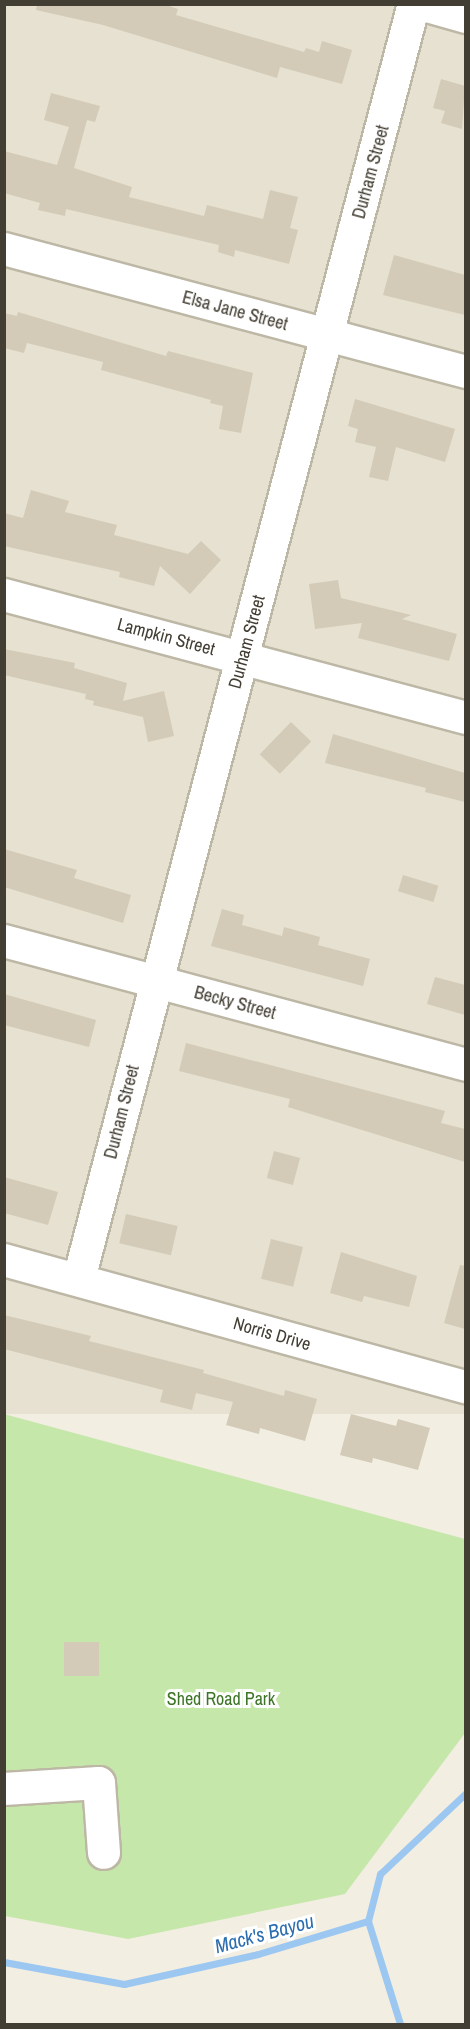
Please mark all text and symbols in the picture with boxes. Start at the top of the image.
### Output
street label: Durham Street [348,123,394,221]
street label: Elsa Jane Street [180,287,290,335]
street label: Durham Street [224,593,270,691]
street label: Lampkin Street [115,614,217,660]
street label: Becky Street [192,982,278,1024]
street label: Durham Street [100,1063,144,1161]
street label: Norris Drive [231,1313,313,1355]
park label: Shed Road Park [167,1688,275,1710]
water label: Mack's Bayou [212,1908,316,1958]

